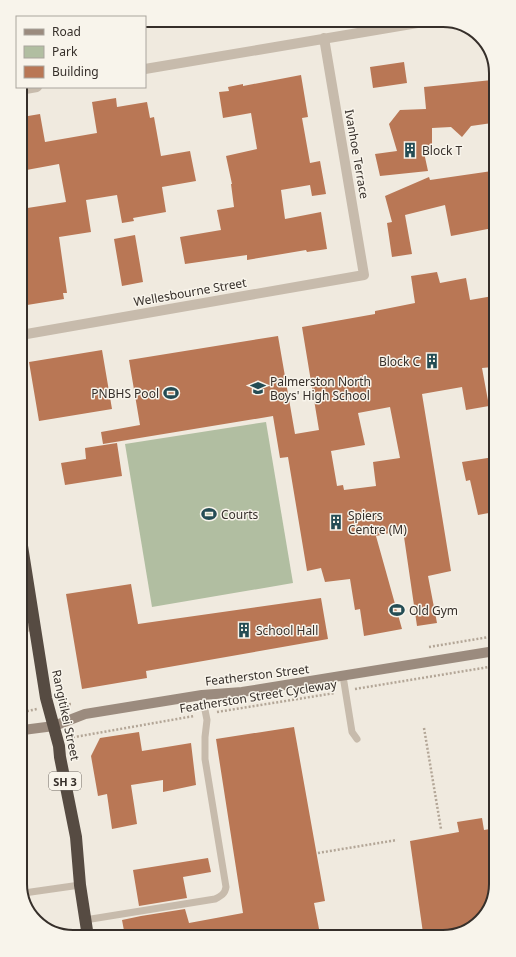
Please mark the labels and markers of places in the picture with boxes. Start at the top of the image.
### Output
building icon: Block T [401,141,419,159]
place label: Block T [422,142,462,159]
building icon: Block C [423,352,441,370]
place label: Block C [379,353,420,370]
place label: Palmerston North Boys' High School [270,373,371,404]
school or university icon: Palmerston North Boys' High School [249,379,267,397]
sports icon: PNBHS Pool [162,384,180,402]
place label: PNBHS Pool [91,385,159,402]
sports icon: Courts [200,505,218,523]
place label: Courts [221,506,259,523]
place label: Spiers Centre (M) [348,507,407,538]
building icon: Spiers Centre (M) [327,513,345,531]
sports icon: Old Gym [388,601,406,619]
place label: Old Gym [409,602,458,619]
building icon: School Hall [235,621,253,639]
place label: School Hall [256,622,318,639]

